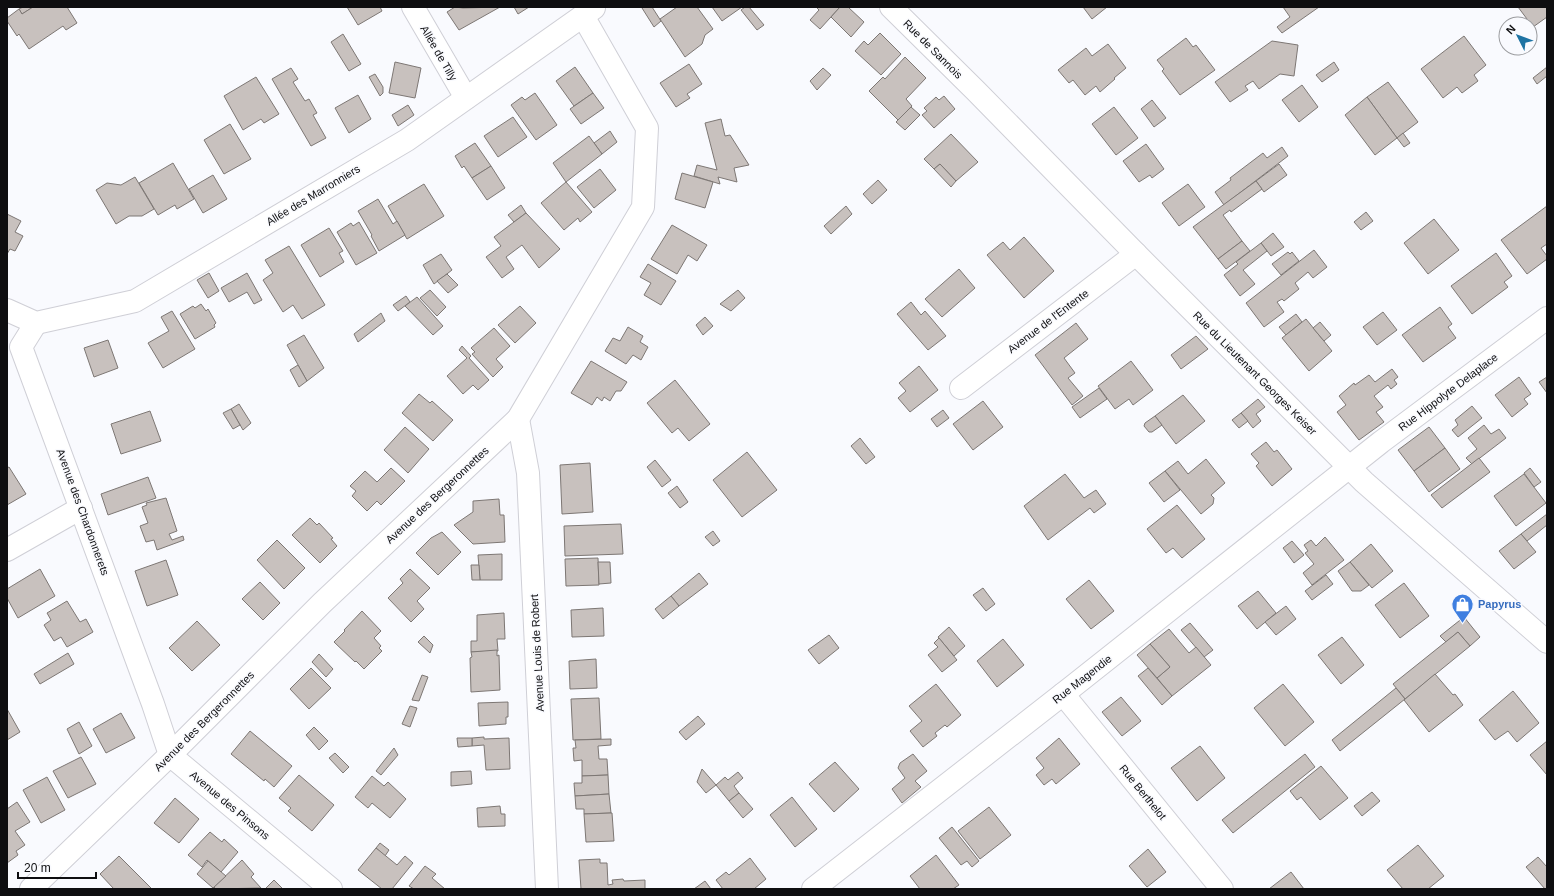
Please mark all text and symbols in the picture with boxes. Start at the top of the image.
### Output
north arrow [1498,16,1538,56]
street label: Rue de Sannois [901,17,965,81]
text: N [1503,22,1518,36]
street label: Allée de Tilly [418,23,460,83]
street label: Allée des Marronniers [264,162,362,228]
street label: Avenue de l'Entente [1005,287,1091,355]
street label: Rue du Lieutenant Georges Keiser [1191,309,1319,437]
street label: Rue Hippolyte Delaplace [1396,351,1500,433]
street label: Avenue des Bergeronnettes [383,444,491,546]
street label: Avenue des Chardonnerets [54,447,112,577]
shop icon: Papyrus [1449,591,1475,624]
street label: Avenue Louis de Robert [528,594,546,712]
place label: Papyrus [1478,598,1521,610]
street label: Rue Magendie [1050,652,1114,706]
street label: Avenue des Bergeronnettes [152,668,257,773]
street label: Rue Berthelot [1117,762,1169,822]
street label: Avenue des Pinsons [188,768,273,842]
scale bar [18,854,96,880]
text: 20 m [24,861,51,875]

